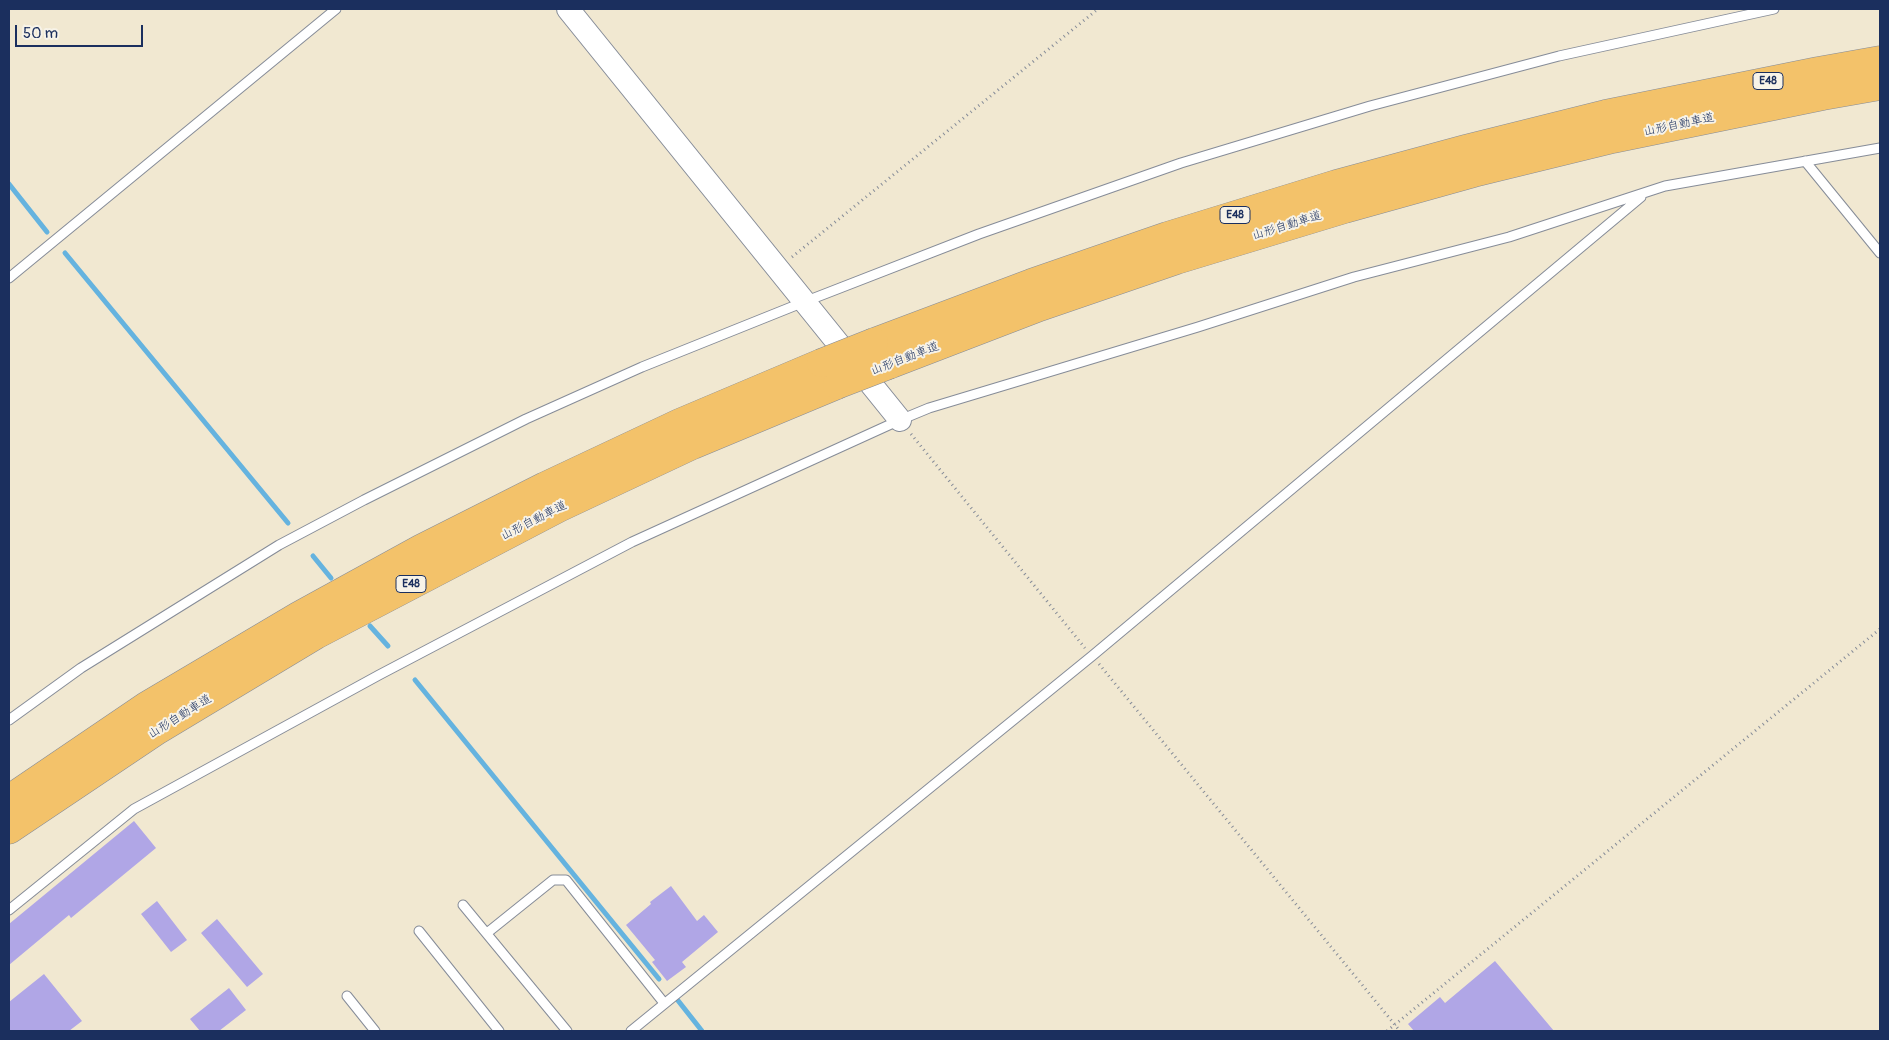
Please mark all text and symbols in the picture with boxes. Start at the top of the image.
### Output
scale bar [18,15,145,47]
text: 50 m [23,24,58,43]
road number: E48 [1753,72,1783,90]
street label: 山形自動車道 [1642,110,1716,140]
road number: E48 [1220,206,1250,224]
street label: 山形自動車道 [1250,209,1324,243]
street label: 山形自動車道 [869,339,941,379]
street label: 山形自動車道 [499,498,569,544]
road number: E48 [396,576,426,592]
street label: 山形自動車道 [146,692,214,742]

